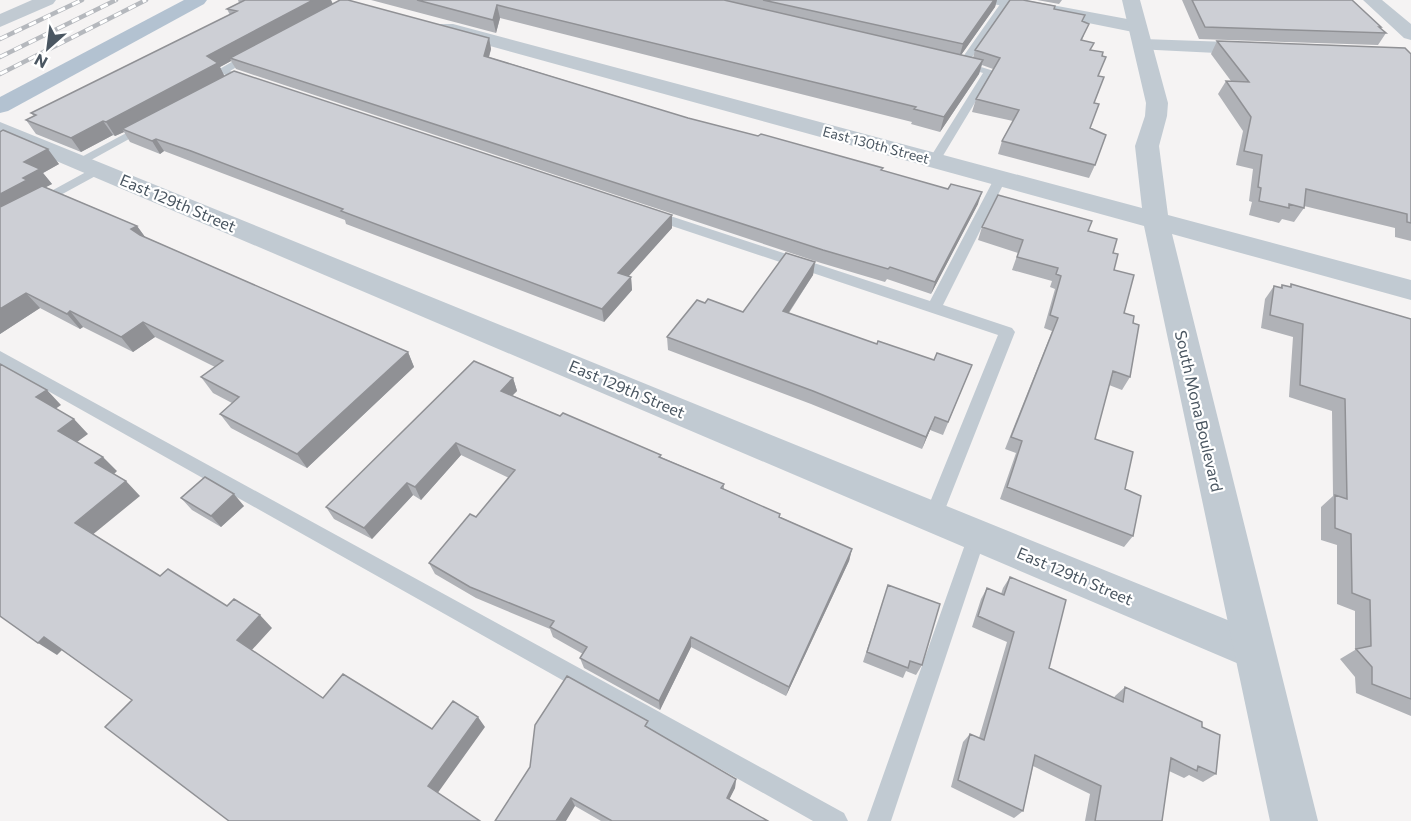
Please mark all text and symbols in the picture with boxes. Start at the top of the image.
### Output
north arrow [18,18,78,78]
text: N [31,50,50,73]
street label: East 130th Street [821,122,931,167]
street label: East 129th Street [117,170,239,236]
street label: South Mona Boulevard [1172,328,1227,493]
street label: East 129th Street [566,356,688,422]
street label: East 129th Street [1014,543,1136,609]

